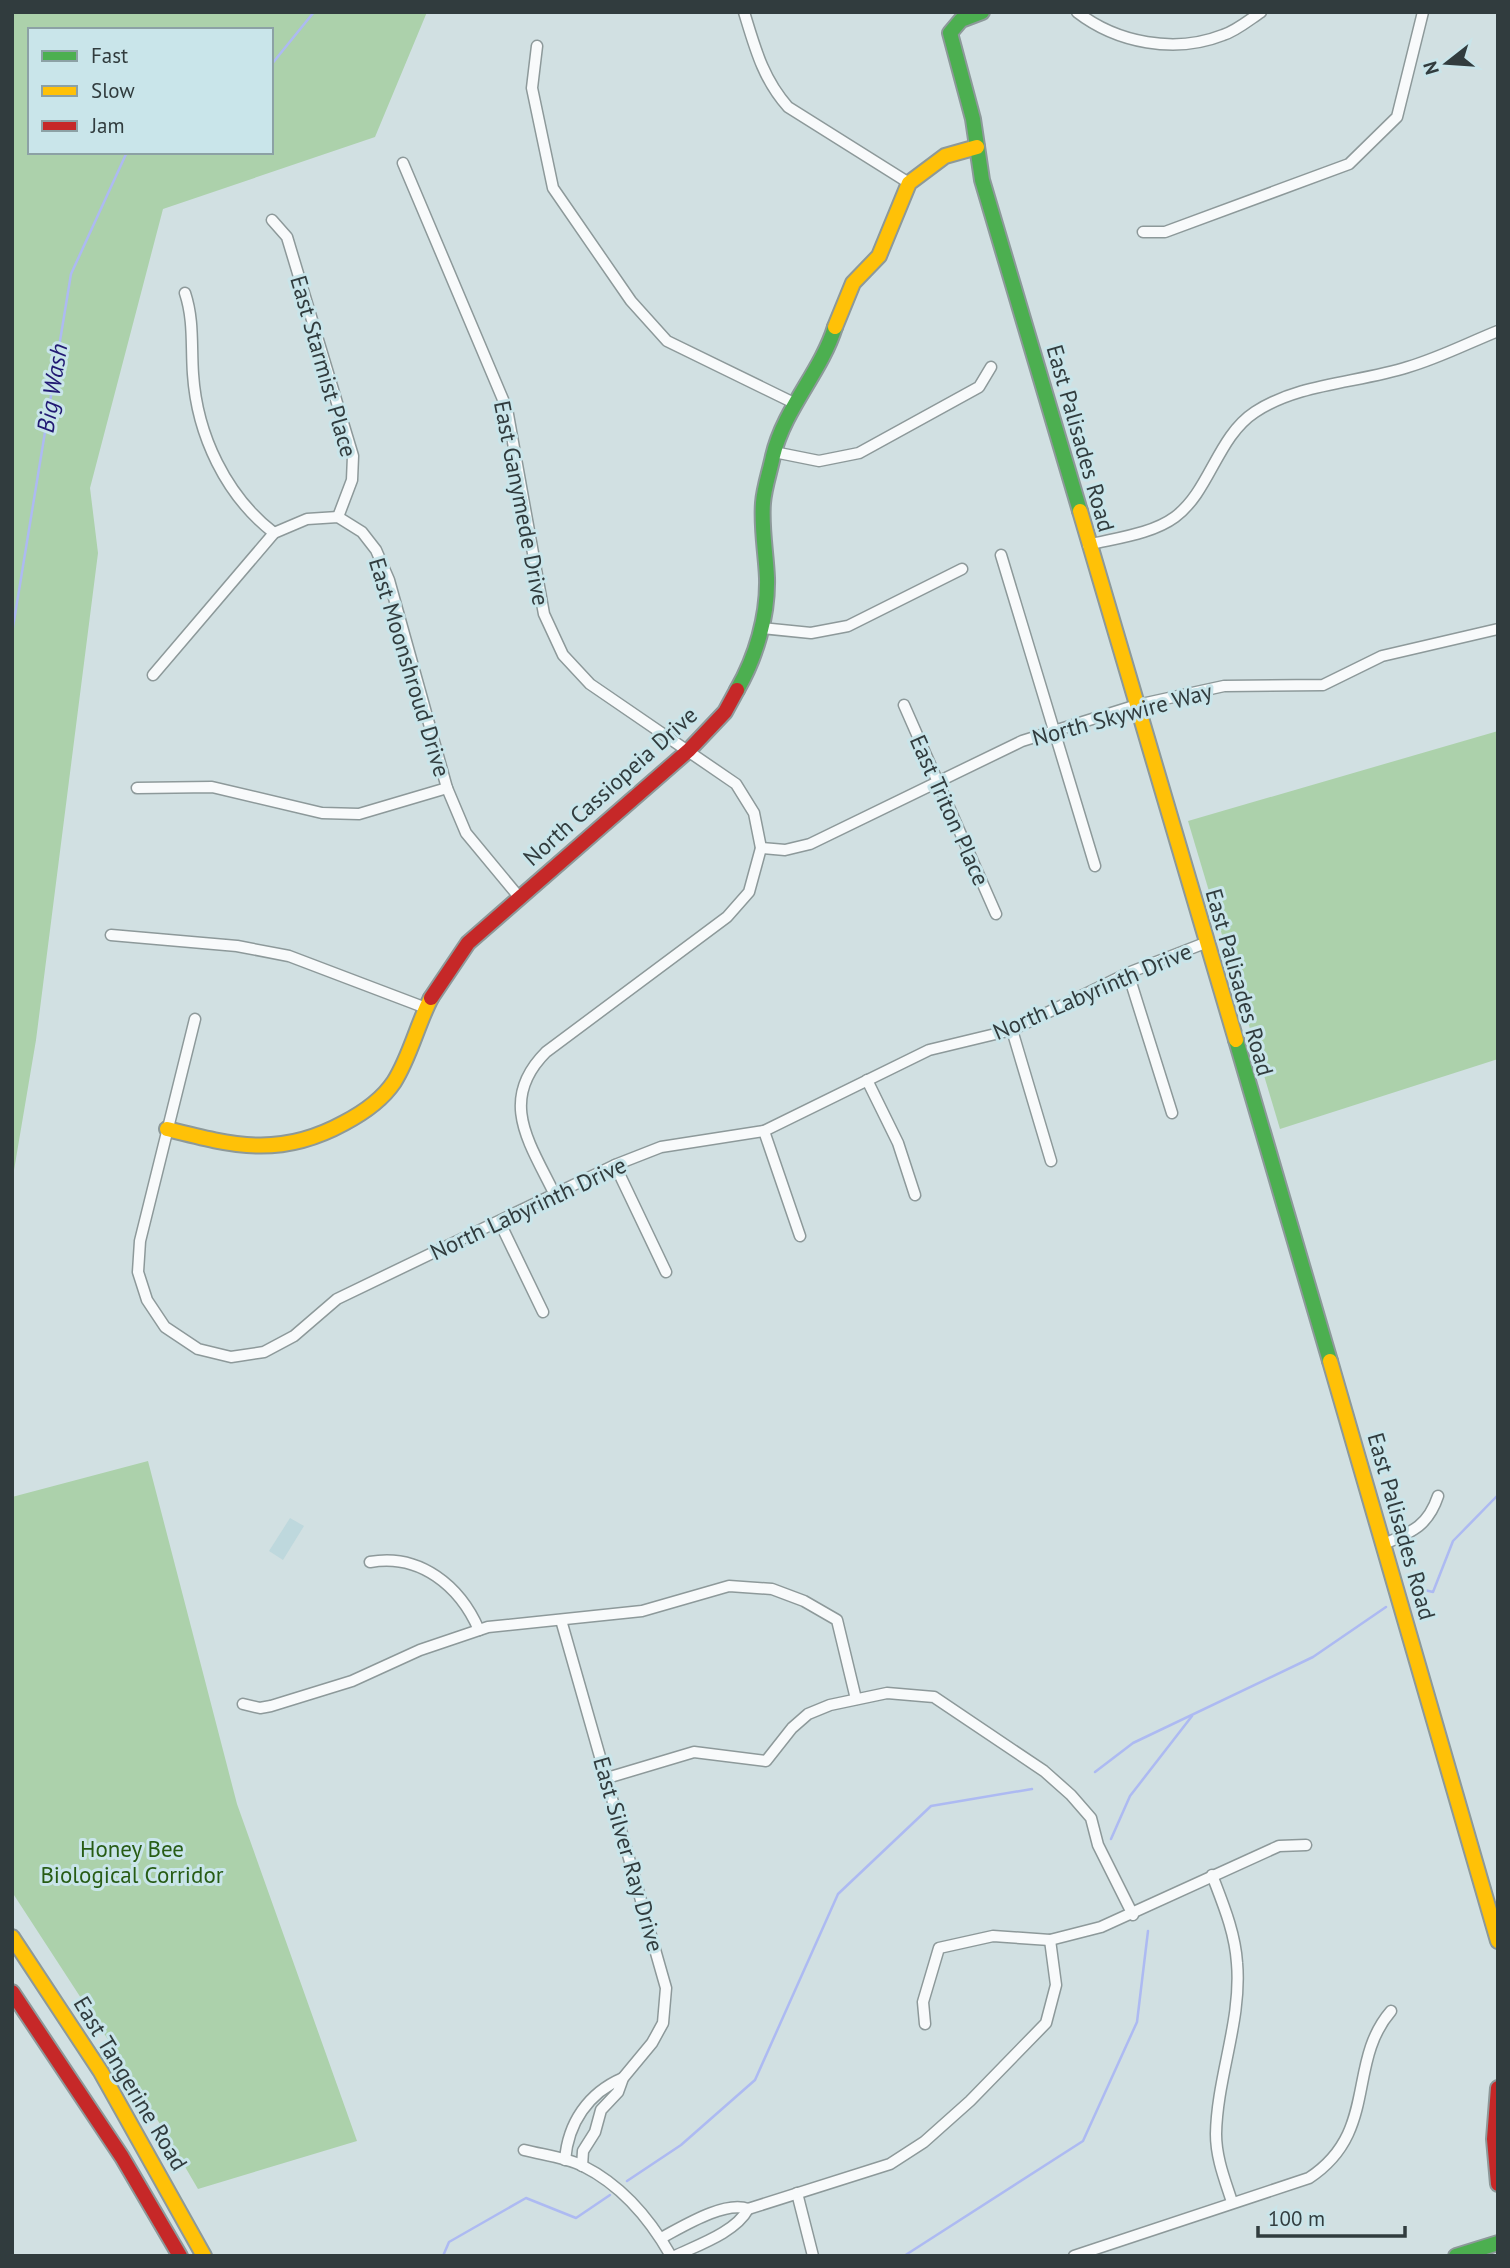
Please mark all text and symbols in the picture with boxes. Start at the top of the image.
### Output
legend [28,28,273,154]
north arrow [1412,28,1482,98]
text: Fast [91,42,128,69]
text: N [1417,58,1444,77]
text: Slow [91,77,135,104]
text: Jam [90,112,125,139]
street label: East Starmist Place [284,272,364,460]
water label: Big Wash [30,341,74,435]
street label: East Palisades Road [1040,341,1122,535]
street label: East Ganymede Drive [488,398,556,608]
street label: East Moonshroud Drive [363,554,457,780]
street label: North Skywire Way [1029,676,1216,752]
street label: North Cassiopeia Drive [517,700,703,872]
street label: East Triton Place [904,730,996,890]
street label: East Palisades Road [1199,885,1281,1079]
street label: North Labyrinth Drive [988,936,1196,1046]
street label: North Labyrinth Drive [425,1150,631,1266]
street label: East Palisades Road [1361,1429,1443,1623]
street label: East Silver Ray Drive [587,1753,671,1955]
park label: Honey Bee Biological Corridor [40,1834,224,1889]
street label: East Tangerine Road [68,1991,194,2175]
scale bar [1258,2194,1405,2238]
text: 100 m [1268,2205,1325,2232]

